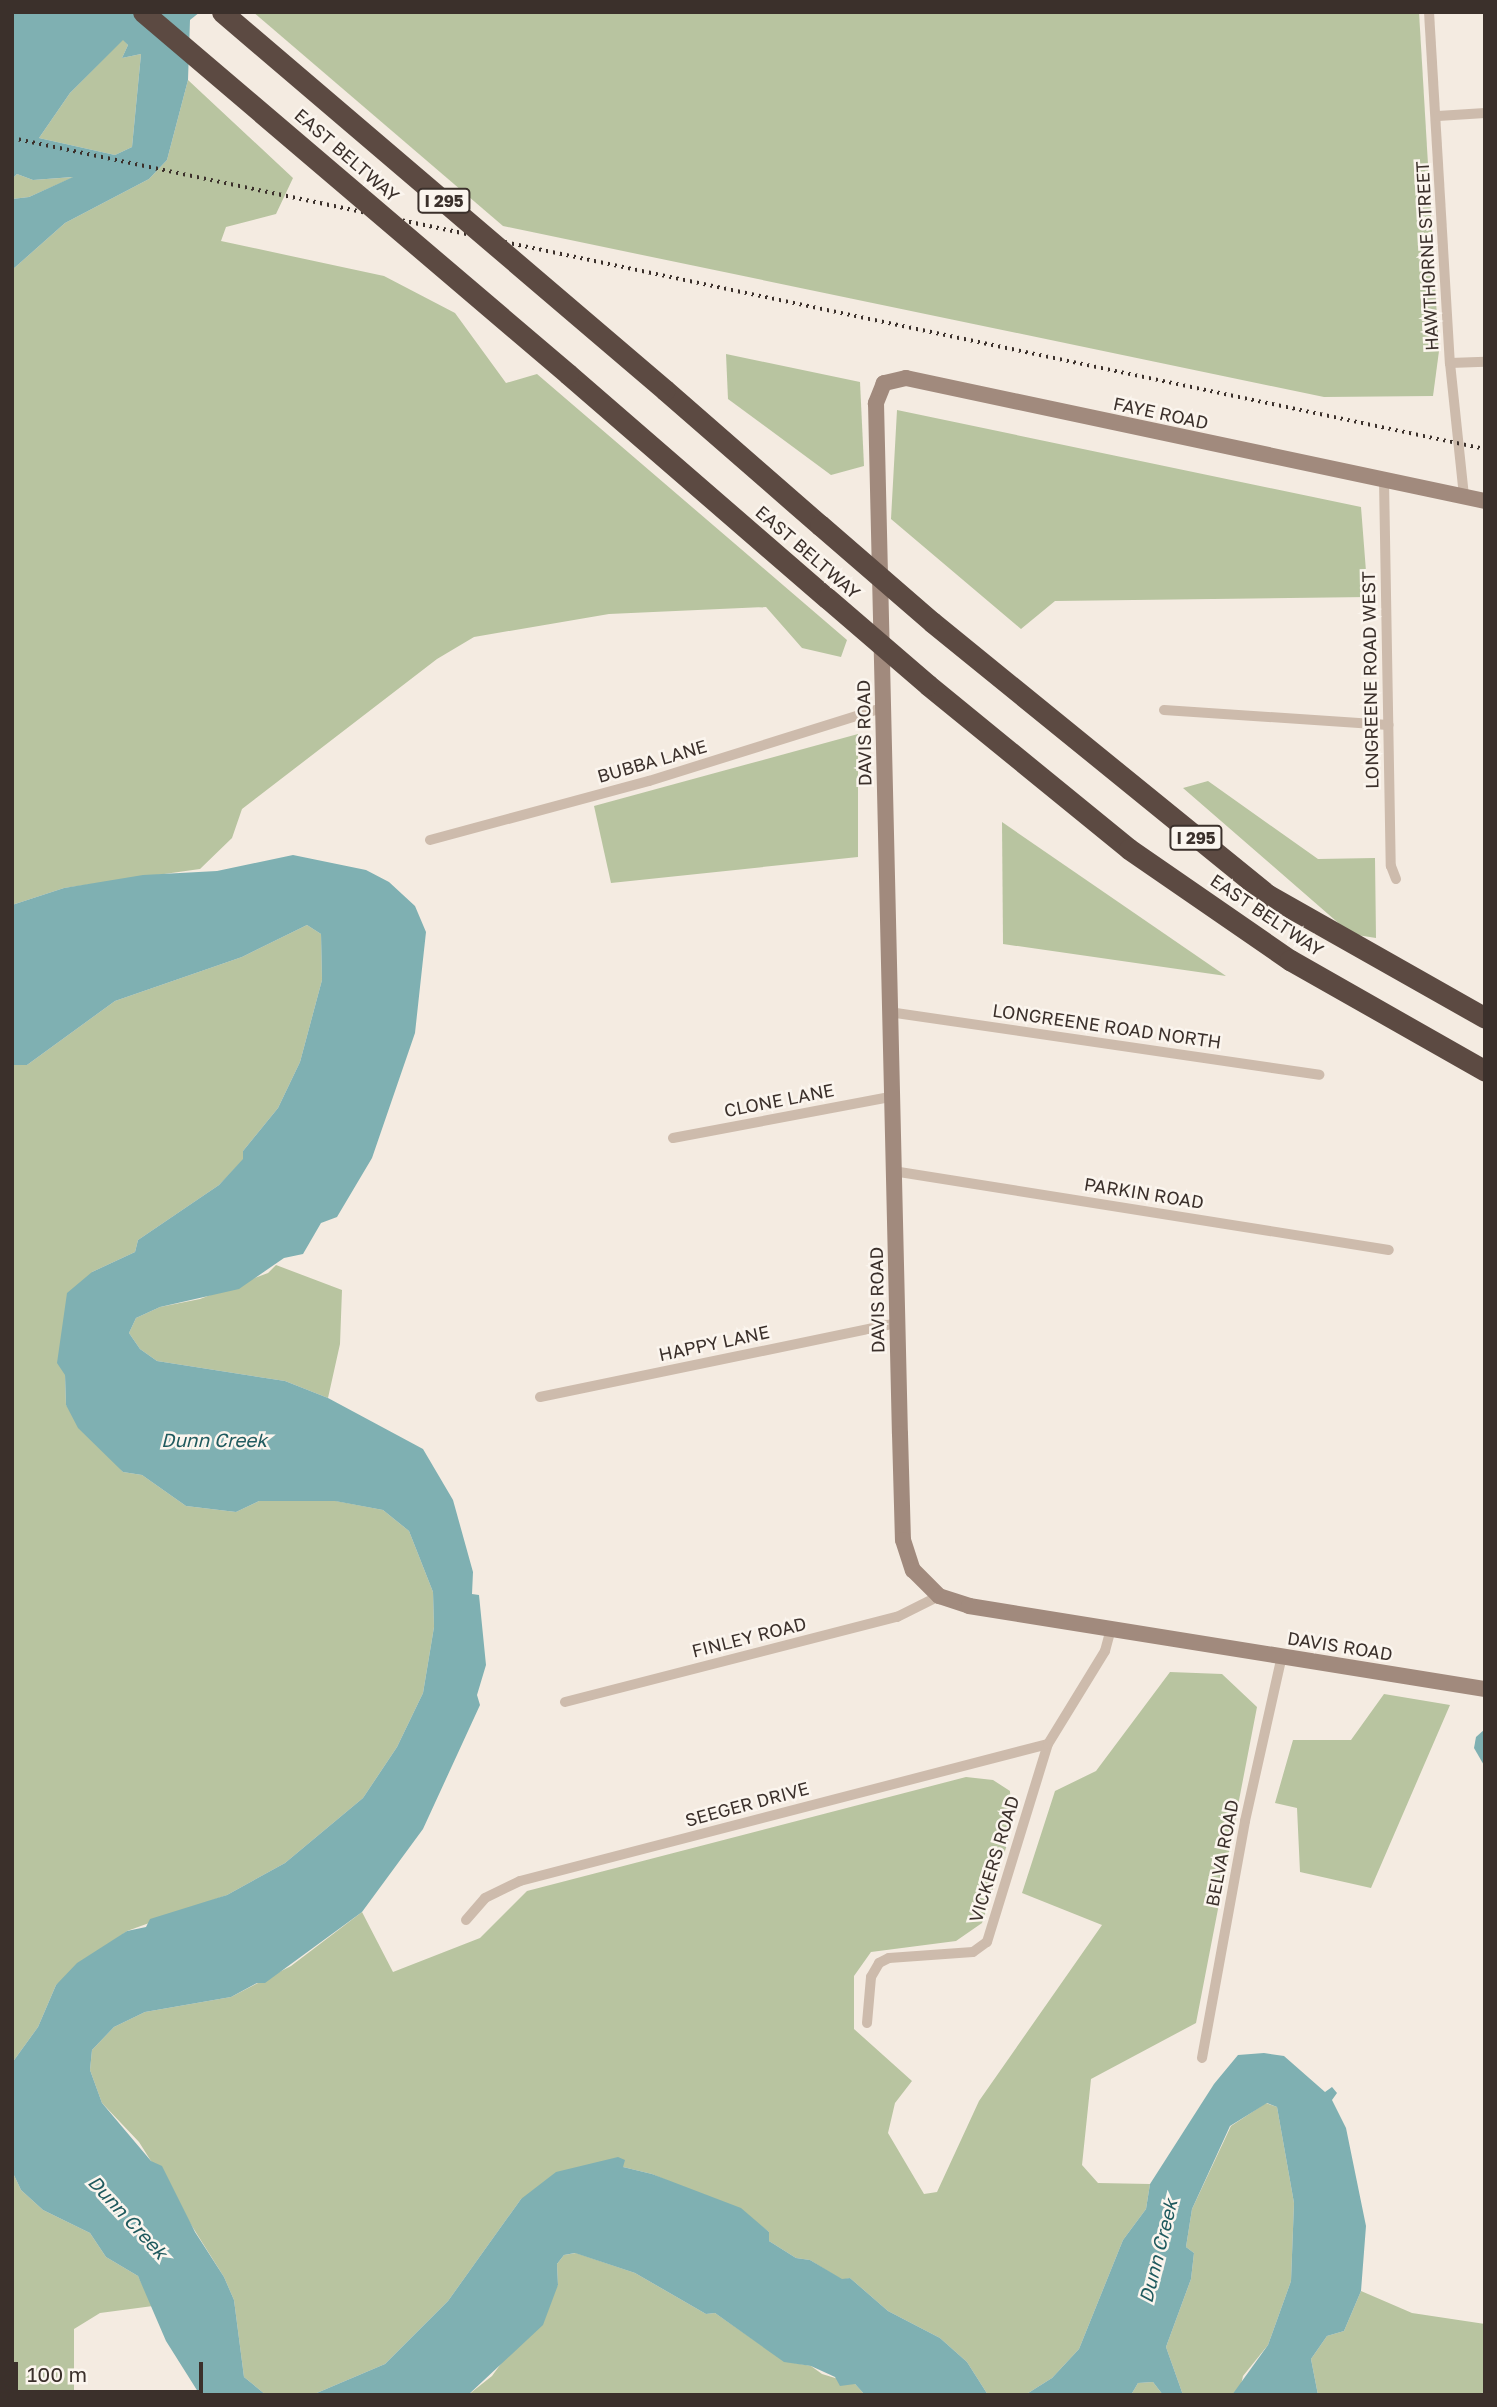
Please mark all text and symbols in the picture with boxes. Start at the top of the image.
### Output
street label: EAST BELTWAY [290,104,404,206]
street label: HAWTHORNE STREET [1411,161,1443,351]
road number: I 295 [416,188,472,214]
street label: FAYE ROAD [1111,392,1211,434]
street label: EAST BELTWAY [751,501,865,603]
street label: LONGREENE ROAD WEST [1357,571,1383,789]
street label: DAVIS ROAD [852,680,876,786]
street label: BUBBA LANE [595,735,709,787]
road number: I 295 [1168,825,1224,850]
street label: EAST BELTWAY [1206,869,1328,961]
street label: LONGREENE ROAD NORTH [991,999,1223,1053]
street label: CLONE LANE [722,1079,836,1121]
street label: PARKIN ROAD [1083,1173,1205,1213]
street label: DAVIS ROAD [865,1247,889,1353]
street label: HAPPY LANE [657,1321,771,1365]
water label: Dunn Creek [161,1429,267,1451]
street label: FINLEY ROAD [689,1612,809,1662]
street label: DAVIS ROAD [1286,1627,1394,1665]
street label: SEEGER DRIVE [683,1777,811,1831]
street label: VICKERS ROAD [964,1793,1024,1925]
street label: BELVA ROAD [1201,1798,1243,1908]
water label: Dunn Creek [84,2171,172,2263]
water label: Dunn Creek [1134,2197,1182,2305]
scale bar [18,2348,206,2392]
text: 100 m [27,2361,87,2387]

